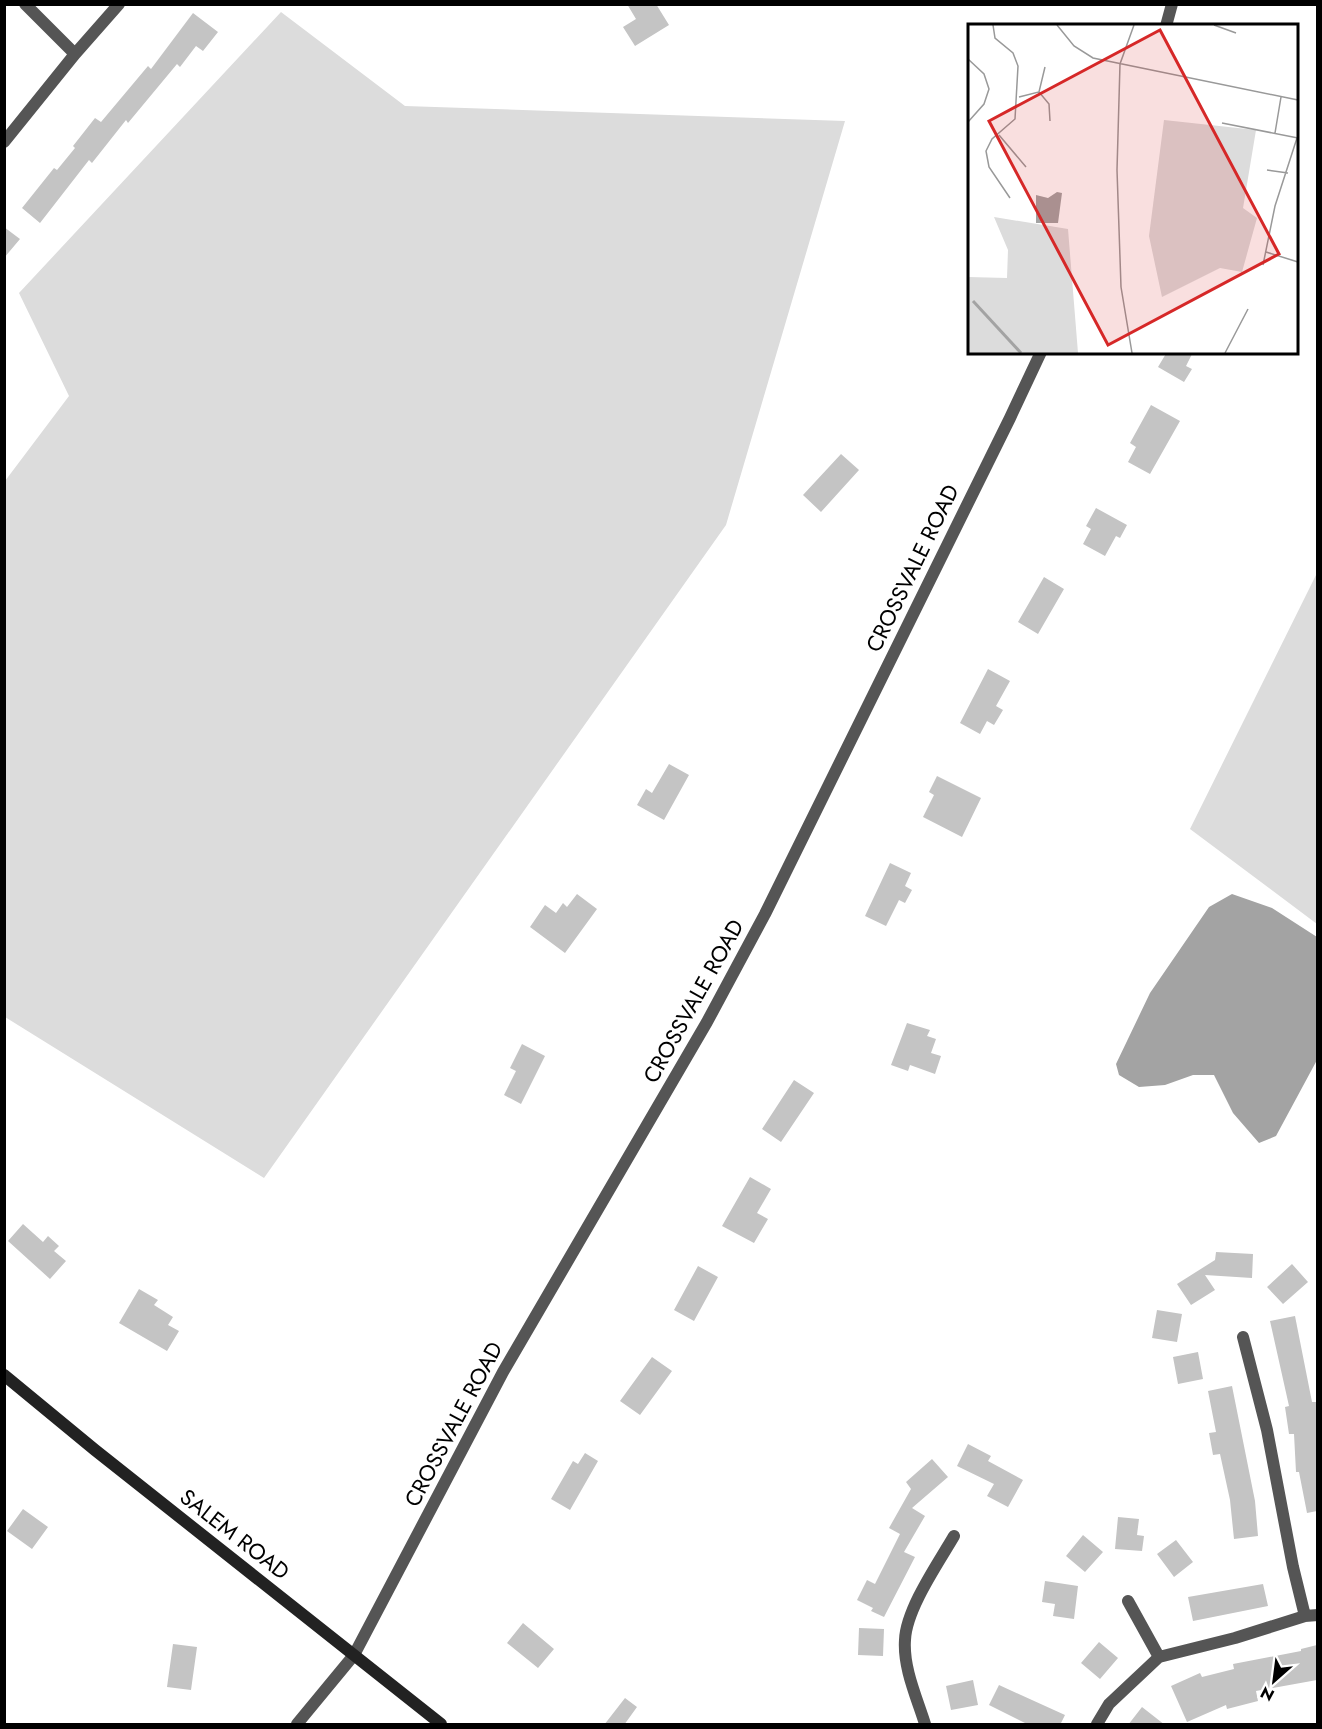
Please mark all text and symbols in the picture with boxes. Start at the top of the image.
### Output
inset map [968,24,1298,354]
street label: CROSSVALE ROAD [858,479,966,657]
street label: CROSSVALE ROAD [635,913,751,1089]
street label: CROSSVALE ROAD [396,1336,510,1512]
street label: SALEM ROAD [173,1481,297,1587]
north arrow [1244,1651,1304,1711]
text: N [1256,1681,1278,1707]

